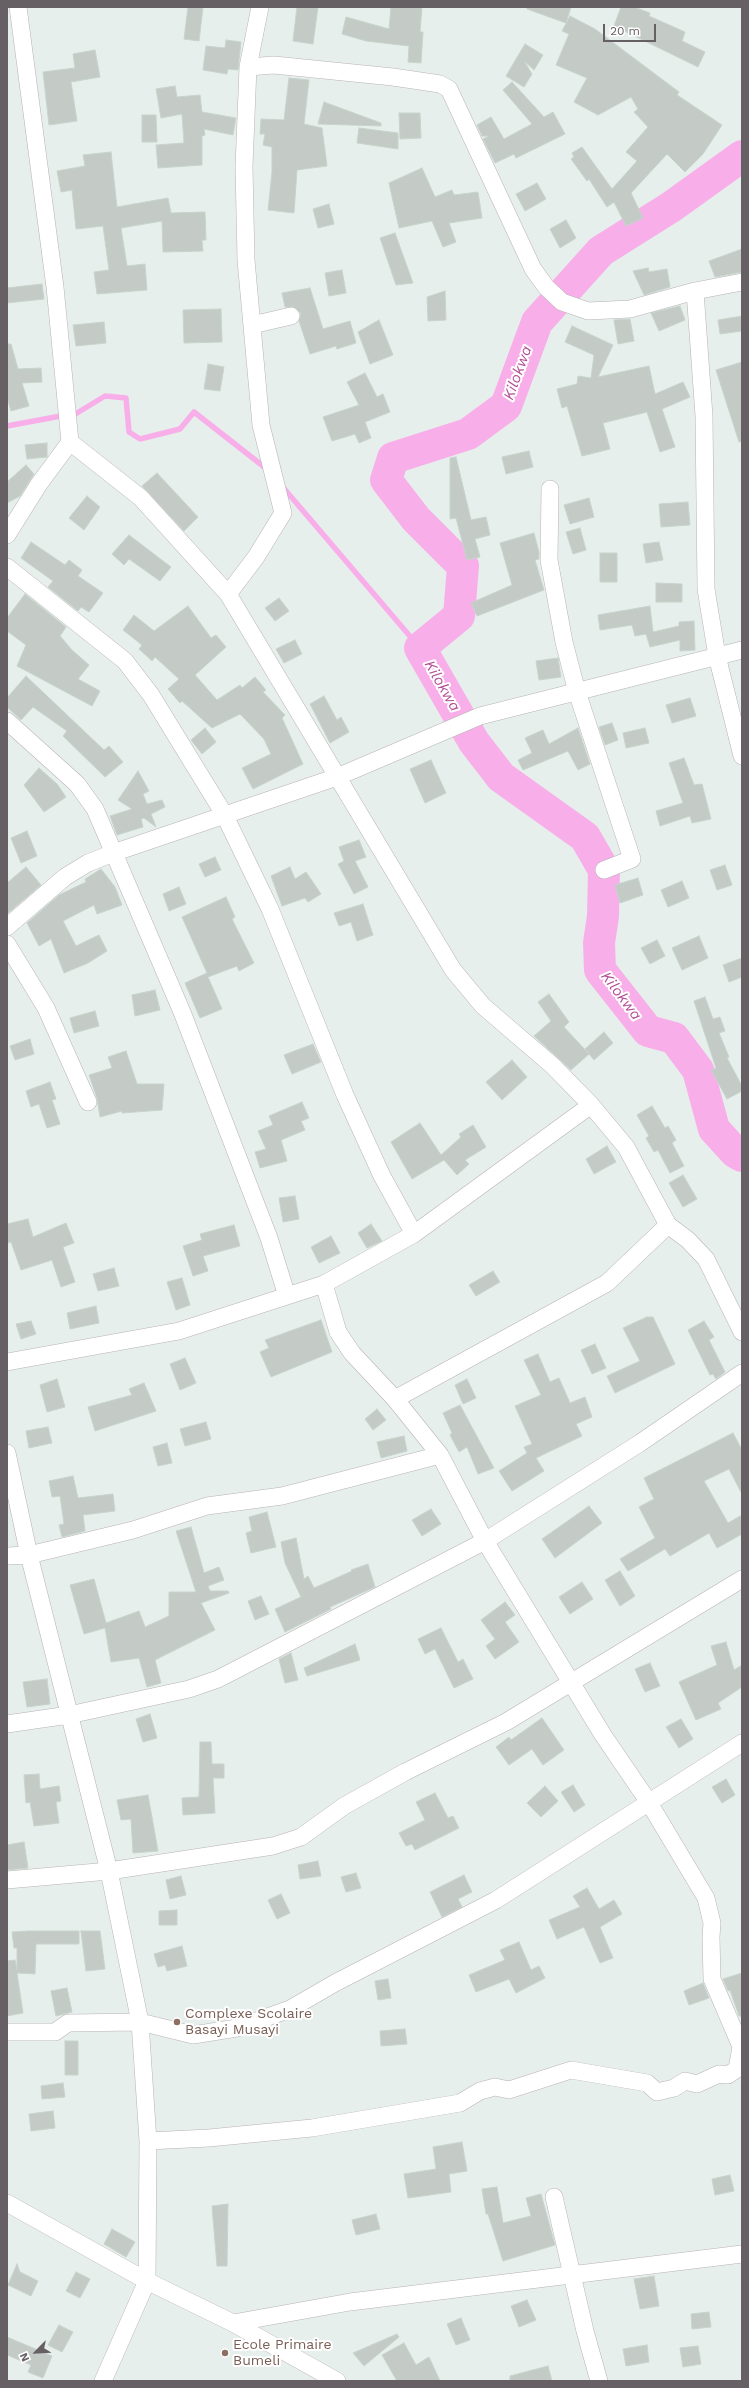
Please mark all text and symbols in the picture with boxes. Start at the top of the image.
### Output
scale bar [605,16,658,42]
text: 20 m [610,24,640,38]
water label: Kilokwa [500,344,536,402]
water label: Kilokwa [420,657,464,715]
water label: Kilokwa [597,968,645,1024]
place label: Complexe Scolaire Basayi Musayi [185,2006,312,2038]
marker: Complexe Scolaire Basayi Musayi [172,2017,182,2027]
north arrow [16,2332,56,2372]
place label: Ecole Primaire Bumeli [233,2337,332,2370]
marker: Ecole Primaire Bumeli [220,2348,230,2358]
text: N [17,2351,32,2363]

